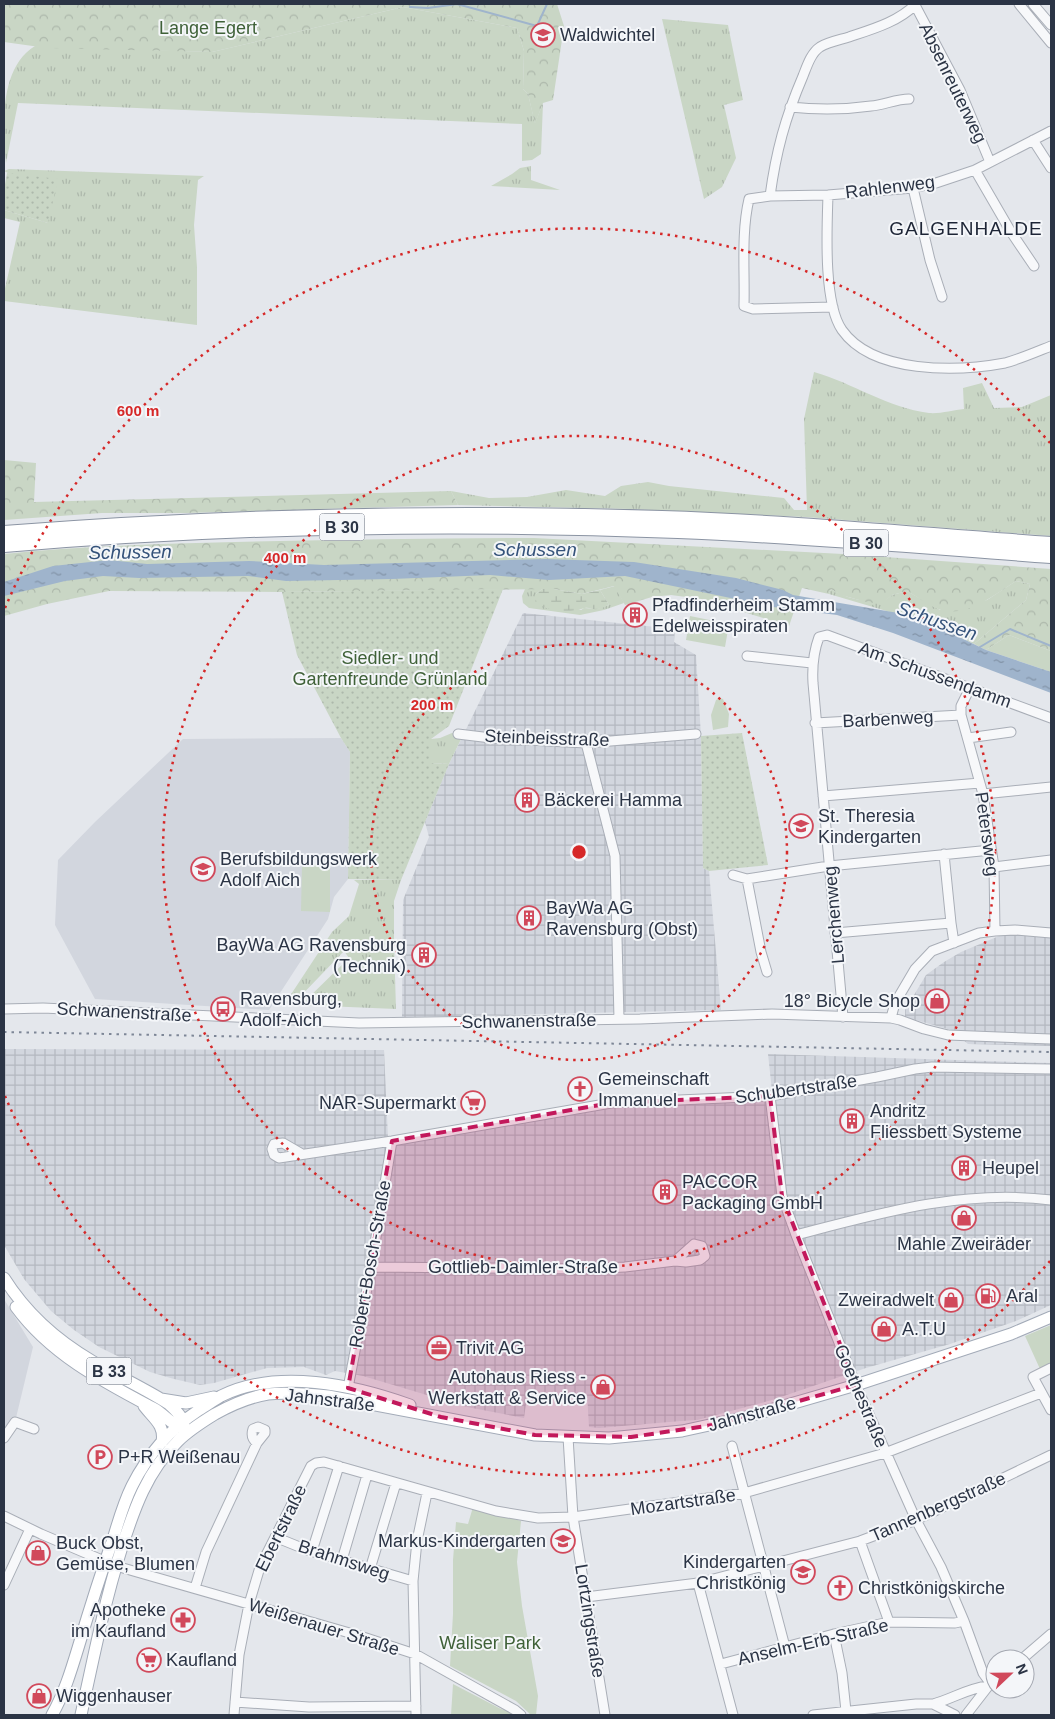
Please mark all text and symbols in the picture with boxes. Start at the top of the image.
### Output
park label: Lange Egert [159,18,257,38]
street label: Absenreuterweg [915,20,991,146]
school or university icon: Waldwichtel [530,22,556,48]
place label: Waldwichtel [560,25,655,45]
street label: Rahlenweg [844,172,936,202]
district label: GALGENHALDE [889,218,1043,239]
text: 600 m [117,402,159,419]
road number: B 30 [320,514,364,540]
road number: B 30 [844,530,888,556]
water label: Schussen [493,539,577,560]
water label: Schussen [88,541,172,563]
text: 400 m [264,549,306,566]
place label: Pfadfinderheim Stamm Edelweisspiraten [652,595,835,636]
water label: Schussen [894,597,980,645]
building icon: Pfadfinderheim Stamm Edelweisspiraten [622,602,648,628]
street label: Am Schussendamm [856,638,1014,712]
park label: Siedler- und Gartenfreunde Grünland [292,648,488,689]
text: 200 m [411,696,453,713]
street label: Barbenweg [842,707,934,731]
street label: Steinbeisstraße [484,726,610,750]
building icon: Bäckerei Hamma [514,787,540,813]
place label: Bäckerei Hamma [544,790,683,810]
street label: Petersweg [971,790,1003,878]
place label: St. Theresia Kindergarten [818,806,921,847]
school or university icon: St. Theresia Kindergarten [788,813,814,839]
centre of rings [570,843,588,861]
place label: Berufsbildungswerk Adolf Aich [220,849,378,890]
school or university icon: Berufsbildungswerk Adolf Aich [190,856,216,882]
street label: Lerchenweg [820,865,848,965]
place label: BayWa AG Ravensburg (Obst) [546,898,698,939]
building icon: BayWa AG Ravensburg (Obst) [516,905,542,931]
place label: BayWa AG Ravensburg (Technik) [217,935,406,976]
building icon: BayWa AG Ravensburg (Technik) [411,942,437,968]
shop icon: 18° Bicycle Shop [924,988,950,1014]
place label: Ravensburg, Adolf-Aich [240,989,342,1030]
place label: 18° Bicycle Shop [784,991,920,1011]
bus stop icon: Ravensburg, Adolf-Aich [210,996,236,1022]
street label: Schwanenstraße [56,998,192,1026]
street label: Schwanenstraße [461,1010,597,1032]
place label: Gemeinschaft Immanuel [598,1069,709,1110]
street label: Schubertstraße [734,1071,858,1107]
church icon: Gemeinschaft Immanuel [567,1076,593,1102]
supermarket icon: NAR-Supermarkt [460,1090,486,1116]
place label: NAR-Supermarkt [319,1093,456,1113]
place label: Andritz Fliessbett Systeme [870,1101,1022,1142]
building icon: Andritz Fliessbett Systeme [839,1108,865,1134]
building icon: Heupel [951,1155,977,1181]
place label: Heupel [982,1158,1039,1178]
place label: PACCOR Packaging GmbH [682,1172,823,1213]
street label: Robert-Bosch-Straße [345,1179,395,1349]
building icon: PACCOR Packaging GmbH [652,1179,678,1205]
shop icon: Mahle Zweiräder [951,1205,977,1231]
place label: Mahle Zweiräder [897,1234,1031,1254]
street label: Gottlieb-Daimler-Straße [428,1257,618,1277]
fuel station icon: Aral [975,1283,1001,1309]
place label: Aral [1006,1286,1038,1306]
shop icon: Zweiradwelt [938,1287,964,1313]
place label: Zweiradwelt [838,1290,934,1310]
shop icon: A.T.U [871,1316,897,1342]
place label: A.T.U [902,1319,946,1339]
office icon: Trivit AG [426,1335,452,1361]
place label: Trivit AG [456,1338,524,1358]
street label: Goethestraße [830,1341,892,1451]
road number: B 33 [86,1358,132,1384]
place label: Autohaus Riess - Werkstatt & Service [428,1367,586,1408]
shop icon: Autohaus Riess - Werkstatt & Service [590,1374,616,1400]
street label: Jahnstraße [284,1385,376,1415]
street label: Jahnstraße [706,1393,798,1435]
parking icon: P+R Weißenau [87,1444,113,1470]
place label: P+R Weißenau [118,1447,240,1467]
street label: Tannenbergstraße [867,1468,1009,1546]
street label: Ebertstraße [251,1481,311,1575]
street label: Mozartstraße [629,1485,737,1519]
school or university icon: Markus-Kindergarten [550,1528,576,1554]
place label: Markus-Kindergarten [378,1531,546,1551]
place label: Buck Obst, Gemüse, Blumen [56,1533,195,1574]
street label: Brahmsweg [296,1536,392,1584]
shop icon: Buck Obst, Gemüse, Blumen [25,1540,51,1566]
place label: Kindergarten Christkönig [683,1552,786,1593]
school or university icon: Kindergarten Christkönig [790,1559,816,1585]
street label: Lortzingstraße [571,1563,609,1679]
church icon: Christkönigskirche [827,1575,853,1601]
place label: Christkönigskirche [858,1578,1005,1598]
street label: Weißenauer Straße [246,1595,402,1659]
place label: Apotheke im Kaufland [71,1600,166,1641]
pharmacy icon: Apotheke im Kaufland [170,1607,196,1633]
street label: Anselm-Erb-Straße [736,1615,890,1669]
park label: Waliser Park [439,1633,542,1653]
supermarket icon: Kaufland [136,1647,162,1673]
north arrow [985,1649,1035,1699]
place label: Kaufland [166,1650,237,1670]
text: N [1013,1661,1031,1677]
shop icon: Wiggenhauser [26,1683,52,1709]
place label: Wiggenhauser [56,1686,172,1706]

